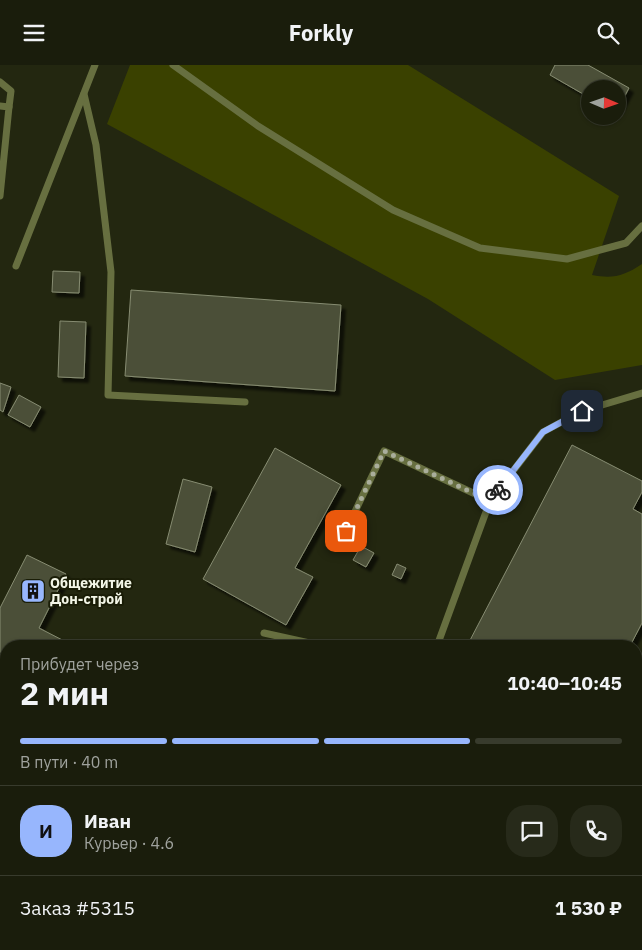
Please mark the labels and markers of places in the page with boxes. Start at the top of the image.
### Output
pin [561,390,603,432]
pin [325,510,367,552]
place label: Общежитие Дон-строй [50,574,132,608]
building icon: Общежитие Дон-строй [20,578,46,604]

